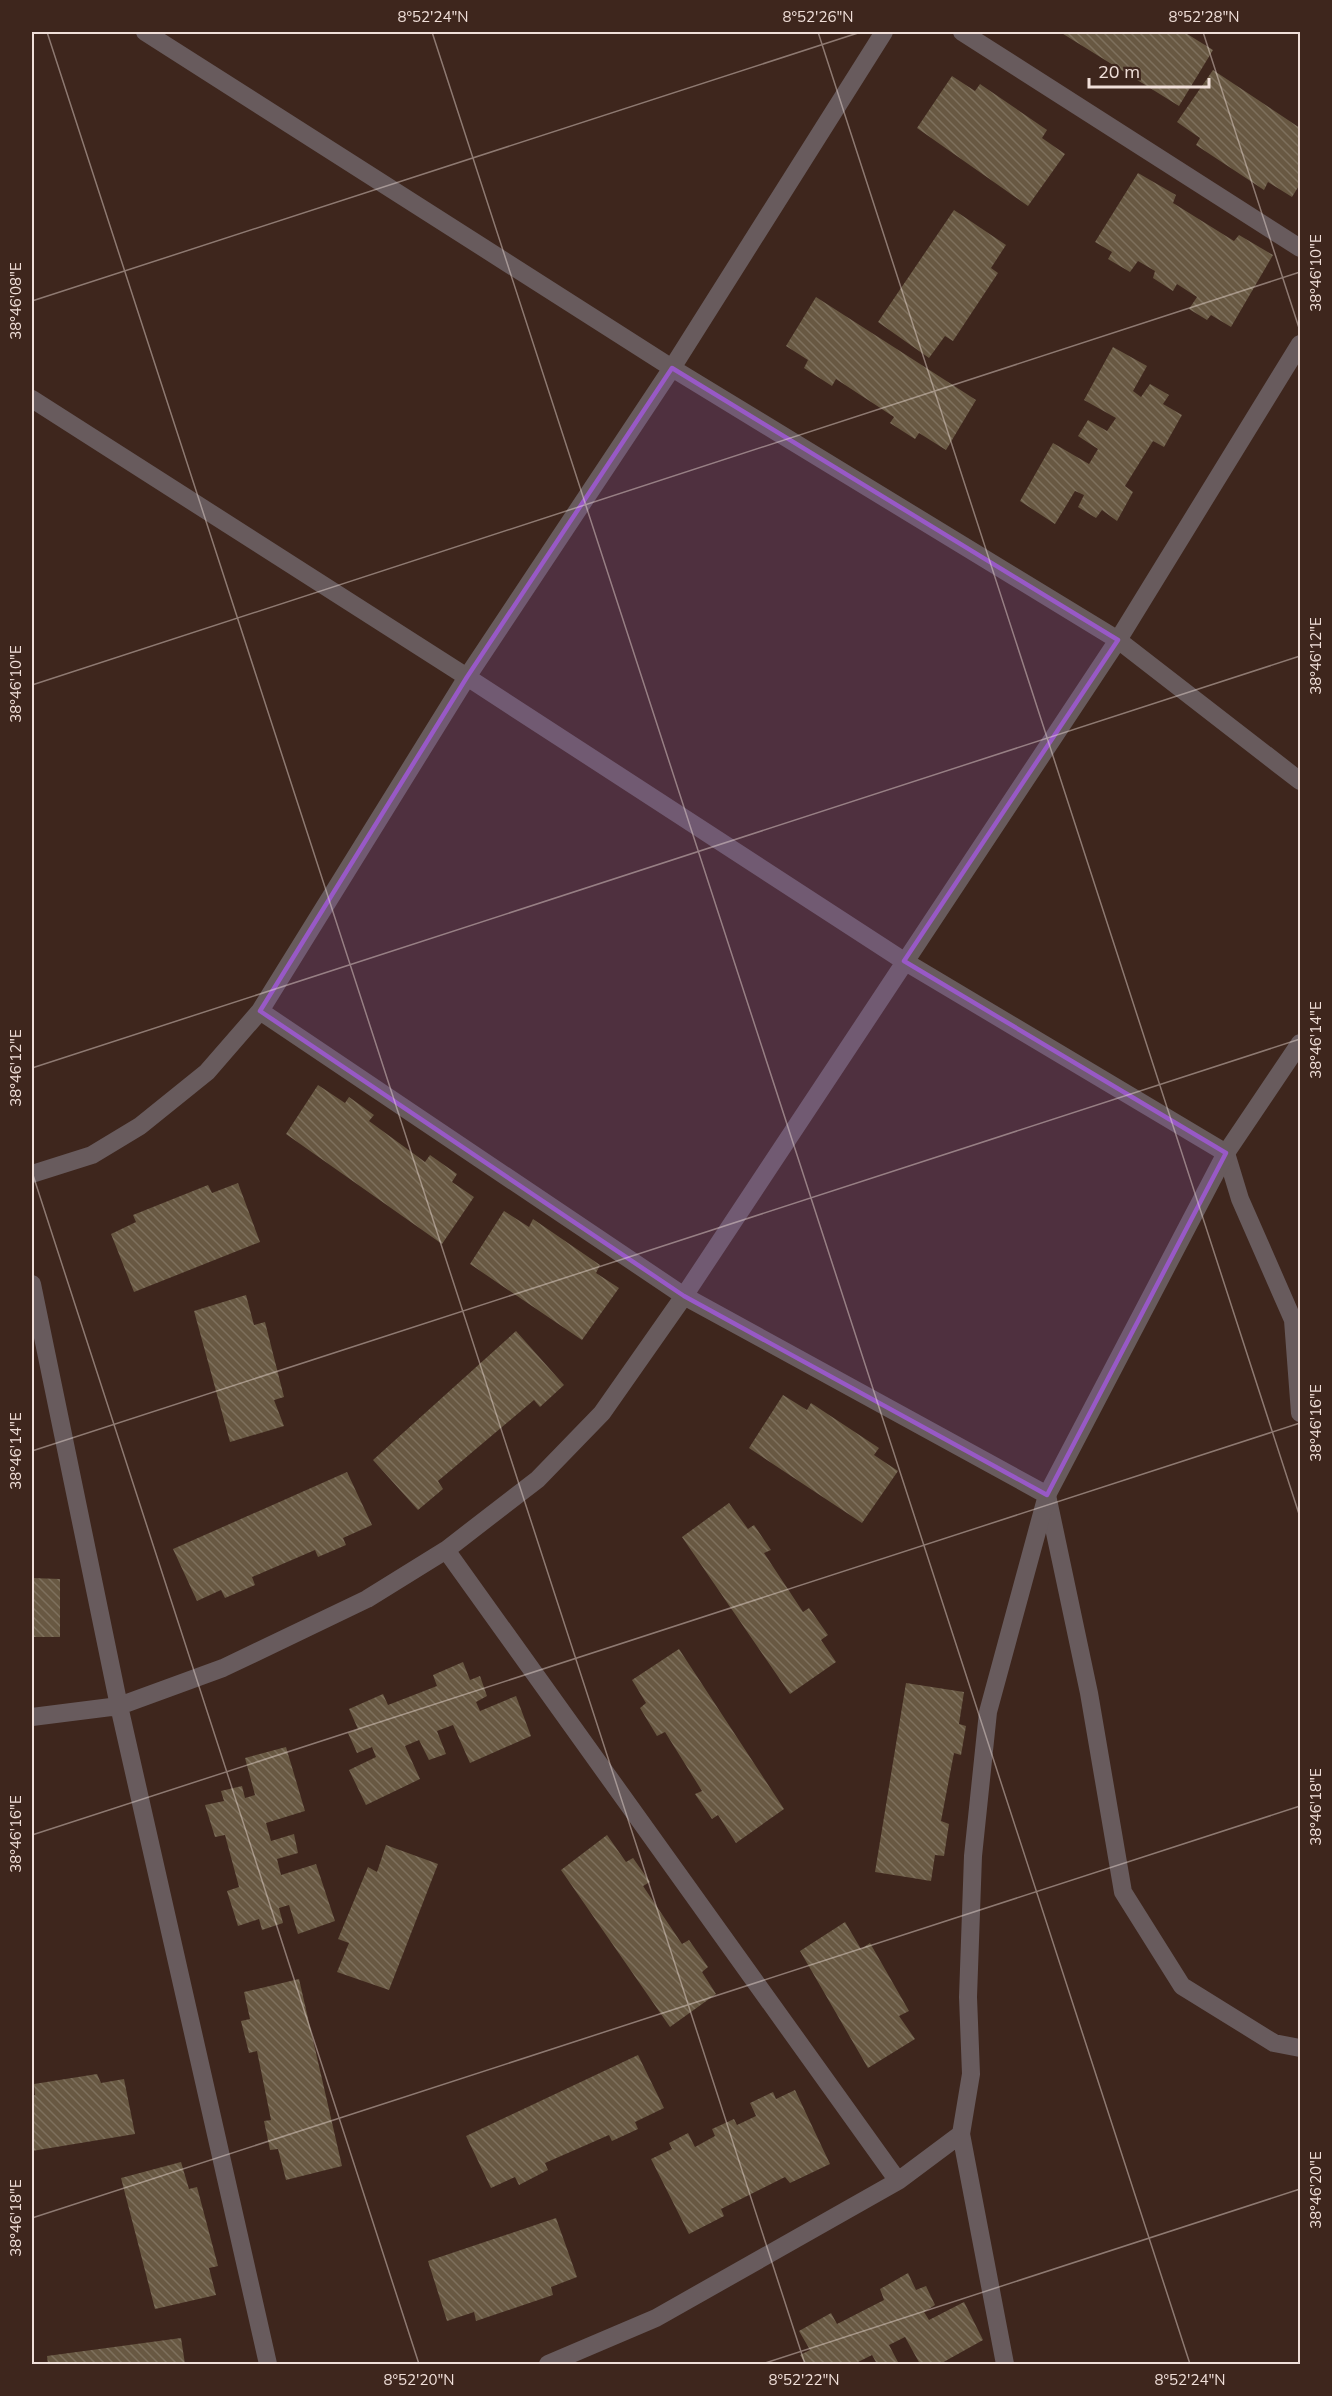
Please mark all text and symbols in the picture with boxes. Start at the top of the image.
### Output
text: 8°52'24"N [398,7,468,26]
text: 8°52'26"N [783,7,853,26]
text: 8°52'28"N [1169,7,1239,26]
scale bar [1089,51,1209,89]
text: 20 m [1098,60,1140,83]
text: 38°46'10"E [1306,234,1325,312]
text: 38°46'08"E [6,262,25,340]
text: 38°46'12"E [1306,617,1325,695]
text: 38°46'10"E [6,645,25,723]
text: 38°46'14"E [1306,1001,1325,1079]
text: 38°46'12"E [6,1029,25,1107]
text: 38°46'16"E [1306,1384,1325,1462]
text: 38°46'14"E [6,1412,25,1490]
text: 38°46'18"E [1306,1768,1325,1846]
text: 38°46'16"E [6,1795,25,1873]
text: 38°46'20"E [1306,2151,1325,2229]
text: 38°46'18"E [6,2179,25,2257]
text: 8°52'20"N [384,2370,454,2389]
text: 8°52'22"N [769,2370,839,2389]
text: 8°52'24"N [1155,2370,1225,2389]

